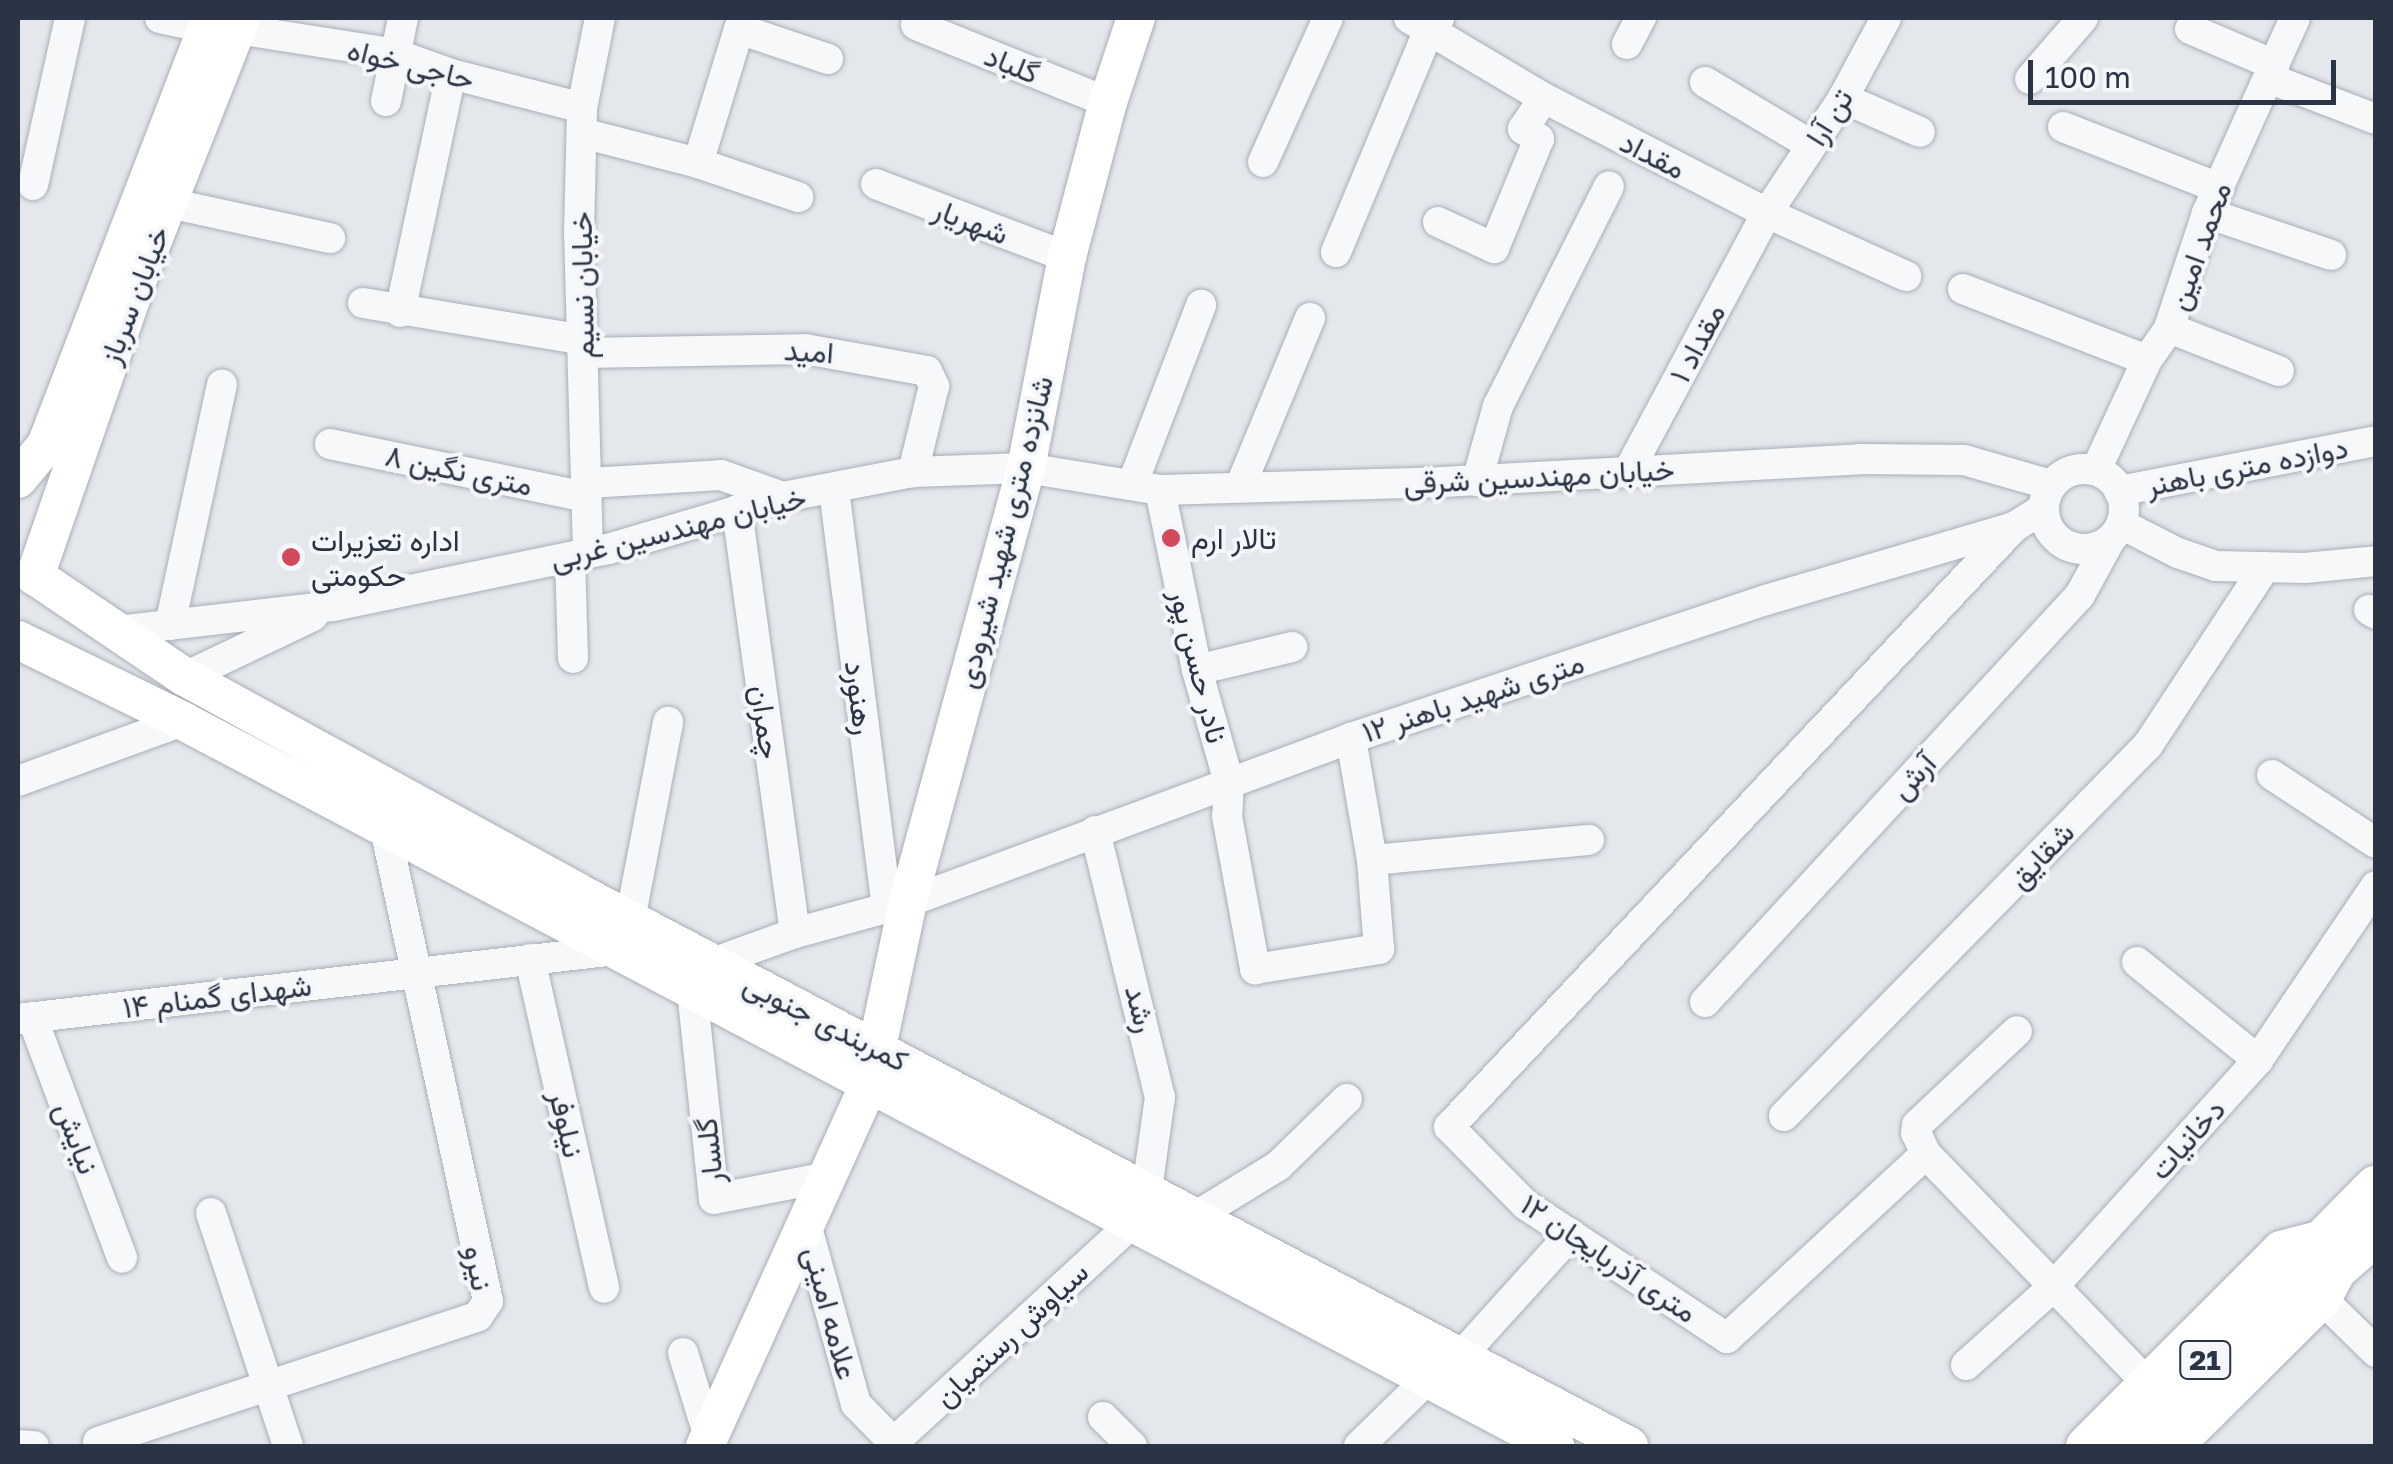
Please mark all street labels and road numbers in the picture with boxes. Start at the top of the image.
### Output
street label: حاجی خواه [344,31,478,97]
street label: گلباد [980,37,1044,91]
street label: تن آرا [1798,82,1860,152]
street label: مقداد [1614,123,1692,187]
street label: محمد امین [2159,177,2239,315]
street label: شهریار [928,190,1014,252]
street label: خیابان نسیم [563,211,601,359]
street label: خیابان سرباز [91,221,177,369]
street label: مقداد ۱ [1661,297,1733,389]
street label: امید [783,331,835,371]
street label: شانزده متری شهید شیرودی [948,372,1060,692]
street label: دوازده متری باهنر [2143,429,2351,503]
street label: ۸ متری نگین [382,437,536,503]
street label: خیابان مهندسین شرقی [1403,451,1675,501]
street label: خیابان مهندسین غربی [546,479,810,577]
street label: نادر حسن پور [1162,585,1236,747]
street label: ۱۲ متری شهید باهنر [1358,644,1588,750]
street label: رهنورد [838,659,882,737]
street label: چمران [743,683,789,761]
street label: آرش [1883,745,1943,807]
street label: شقایق [2001,814,2081,896]
street label: کمربندی جنوبی [738,965,914,1079]
street label: ۱۴ شهدای گمنام [121,967,313,1025]
street label: رشد [1118,982,1164,1036]
street label: نیلوفر [542,1087,592,1161]
street label: دخانیات [2142,1091,2232,1187]
street label: نیایش [47,1097,107,1179]
street label: گلسار [688,1116,730,1186]
street label: ۱۲ متری آذربایجان [1514,1186,1704,1330]
street label: نیرو [457,1243,501,1293]
street label: علامه امینی [796,1243,866,1383]
street label: سیاوش رستمیان [927,1254,1095,1414]
road number: 21 [2178,1337,2232,1383]

